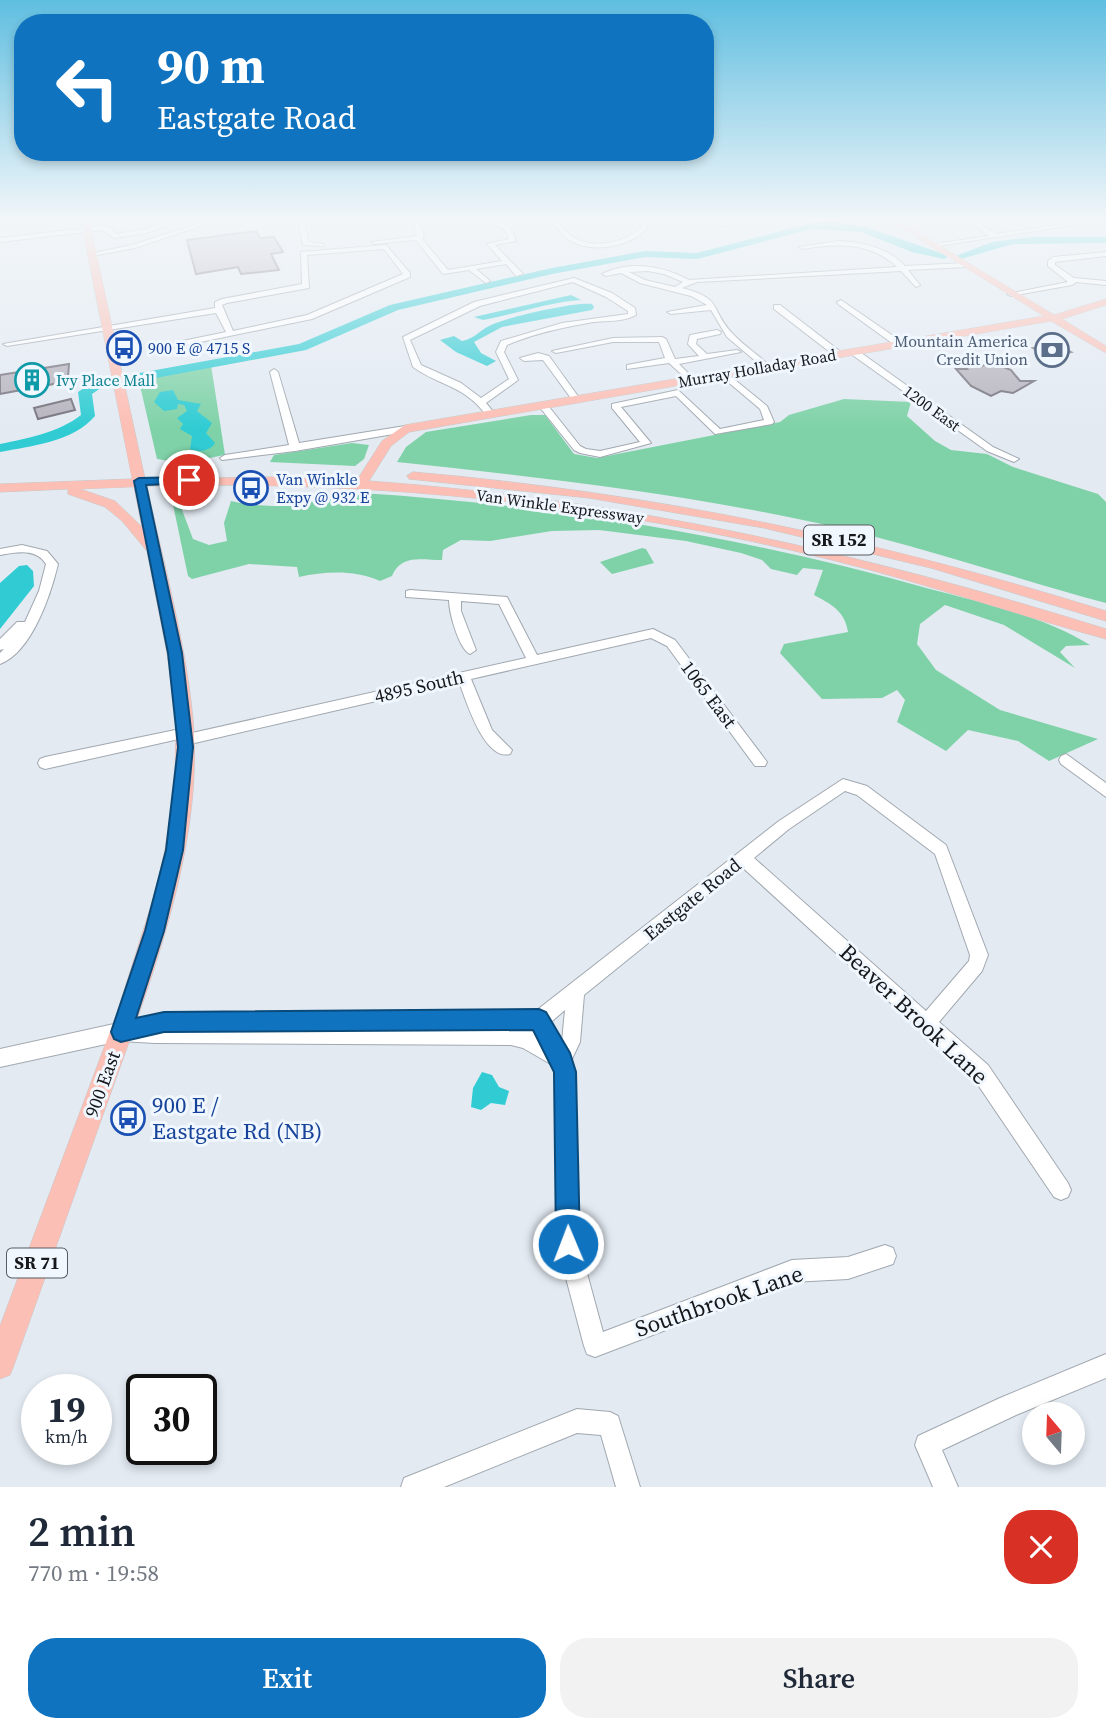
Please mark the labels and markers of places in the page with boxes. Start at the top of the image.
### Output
bus stop icon: 900 E @ 4715 S [105,329,143,367]
place label: Mountain America Credit Union [894,330,1029,370]
bank icon: Mountain America Credit Union [1033,331,1071,369]
place label: 900 E @ 4715 S [148,337,250,359]
building icon: Ivy Place Mall [13,361,51,399]
place label: Ivy Place Mall [56,369,155,391]
pin [159,450,219,510]
place label: Van Winkle Expy @ 932 E [276,468,370,508]
bus stop icon: Van Winkle Expy @ 932 E [232,469,270,507]
place label: 900 E / Eastgate Rd (NB) [152,1089,322,1147]
bus stop icon: 900 E / Eastgate Rd (NB) [109,1099,147,1137]

